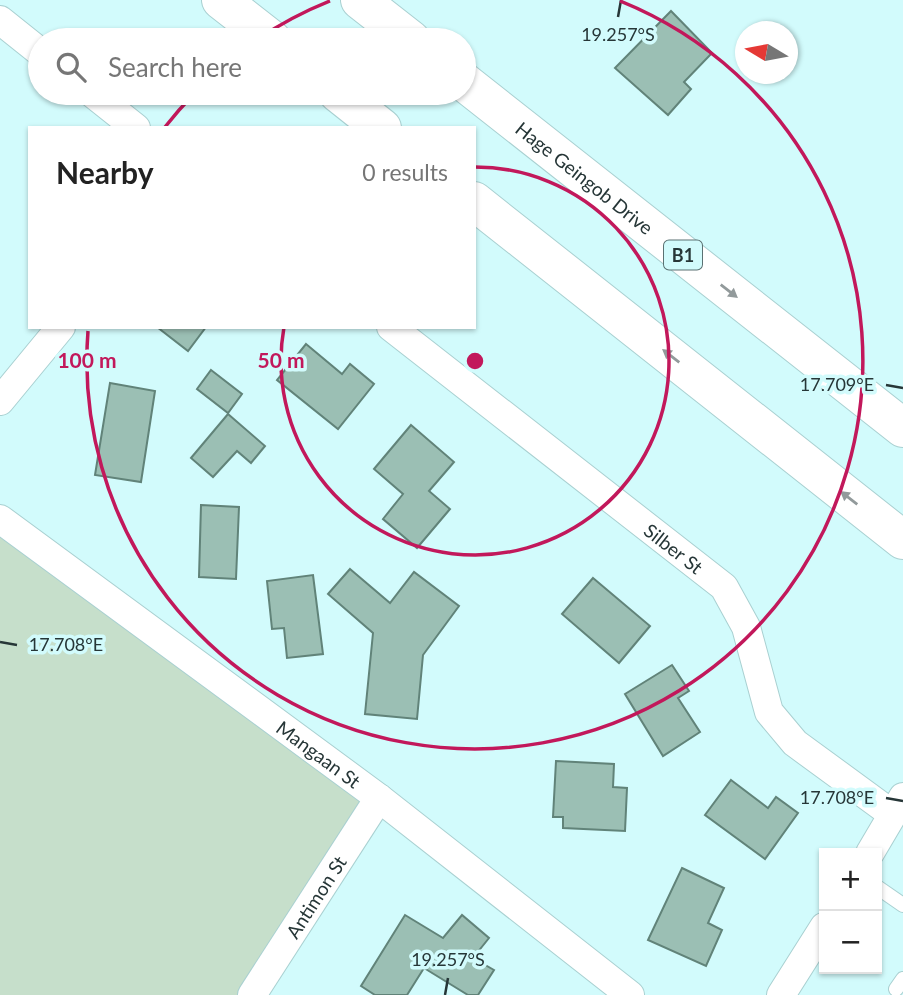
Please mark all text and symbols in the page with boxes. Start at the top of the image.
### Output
north arrow [735,21,798,84]
text: 19.257°S [581,23,655,45]
search box [28,28,476,105]
icon: search [52,48,90,86]
text: Search here [108,51,242,83]
street label: Hage Geingob Drive [512,116,658,239]
text: Nearby [56,154,154,190]
text: 0 results [362,158,448,186]
road number: B1 [664,241,702,270]
one-way arrow [720,283,738,298]
text: 100 m [57,347,117,372]
text: 50 m [257,347,305,372]
centre of rings [463,349,487,373]
one-way arrow [662,350,680,364]
text: 17.709°E [800,373,874,395]
one-way arrow [841,490,859,505]
street label: Silber St [640,518,708,578]
text: 17.708°E [29,633,103,655]
street label: Mangaan St [272,715,366,792]
text: 17.708°E [800,786,874,808]
map controls [819,848,882,974]
button: + [819,848,882,911]
street label: Antimon St [280,851,351,942]
button: − [819,911,882,974]
text: 19.257°S [411,948,485,970]

